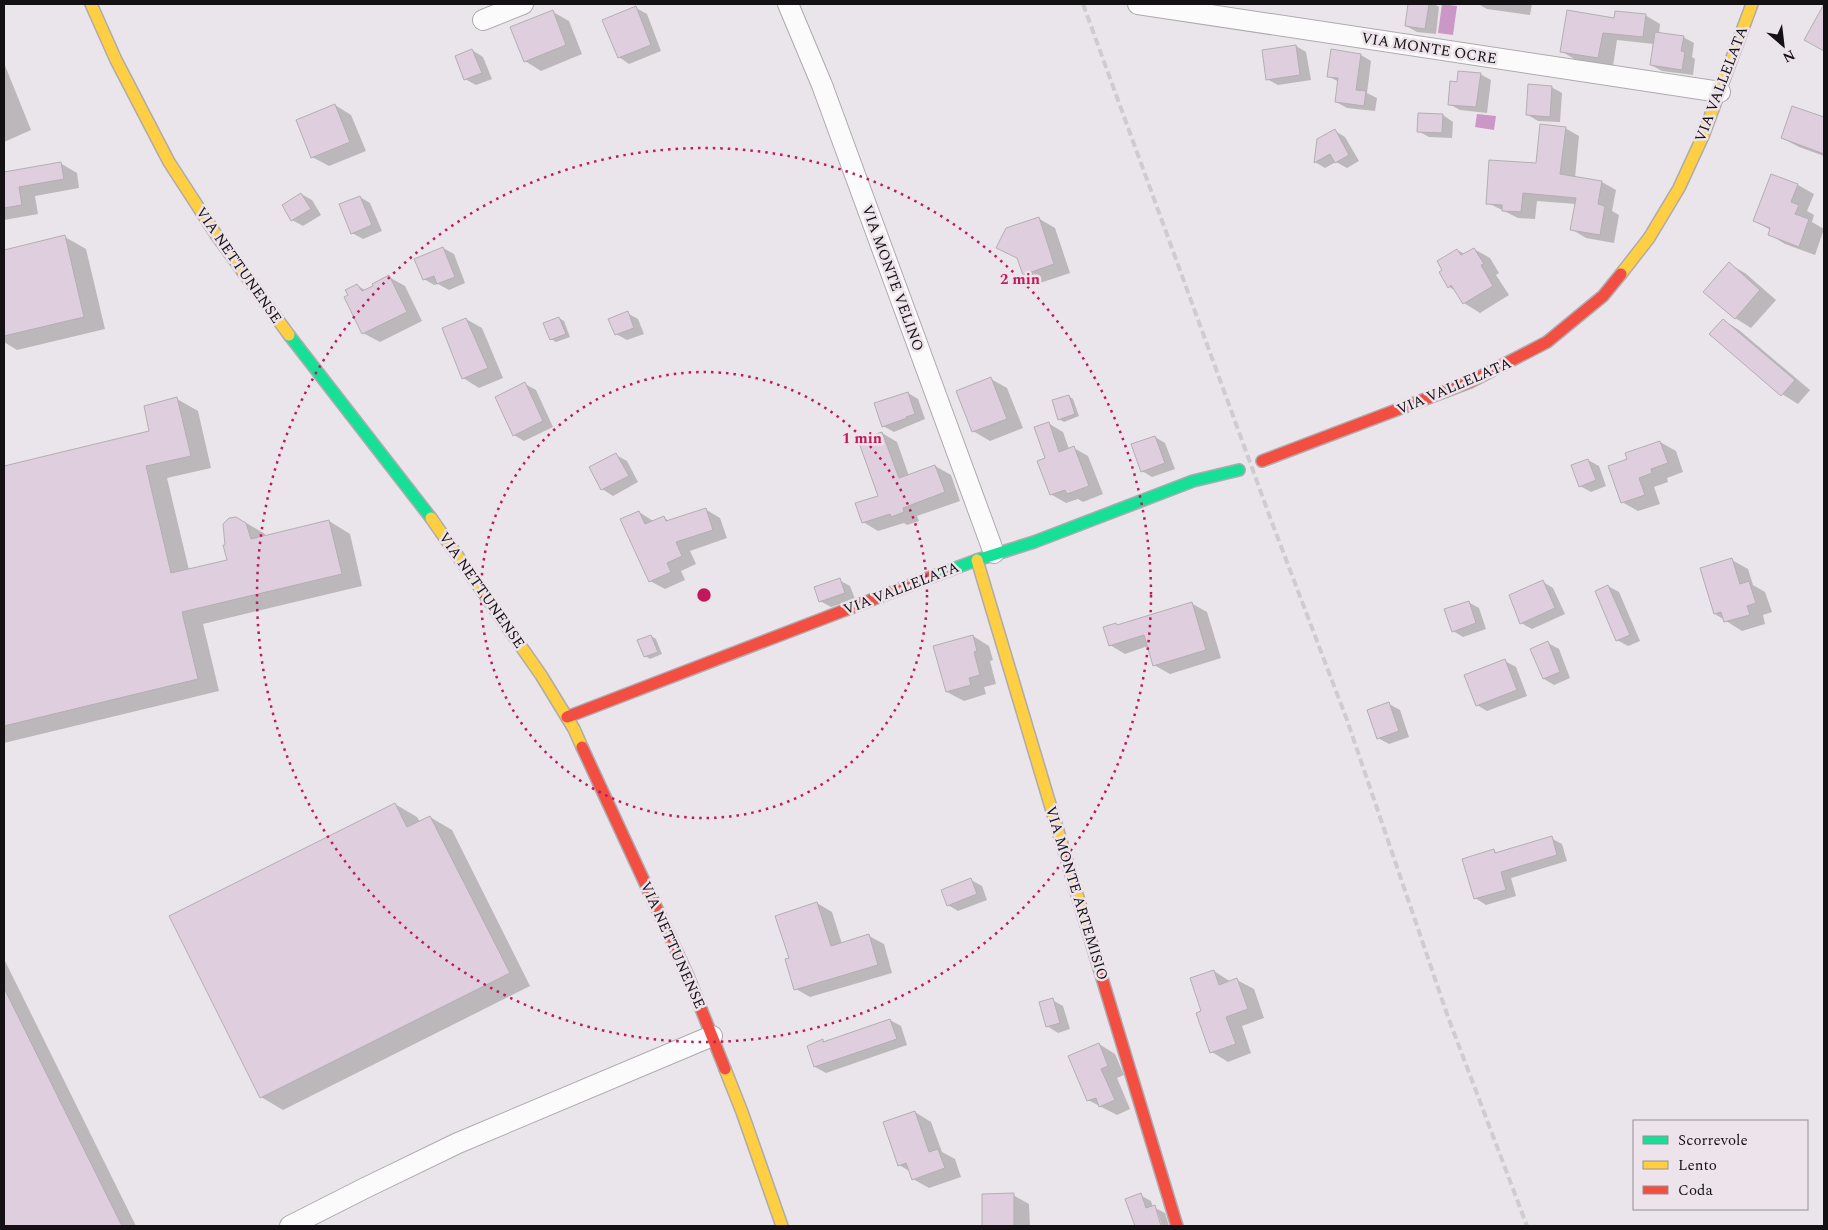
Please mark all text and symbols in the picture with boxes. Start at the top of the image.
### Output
north arrow [1758,20,1808,70]
street label: VIA VALLELATA [1689,23,1754,145]
street label: VIA MONTE OCRE [1360,26,1498,71]
text: N [1779,44,1799,68]
street label: VIA NETTUNENSE [190,202,287,328]
street label: VIA MONTE VELINO [855,202,930,355]
text: 2 min [1000,268,1040,291]
street label: VIA VALLELATA [1393,352,1515,421]
text: 1 min [842,427,882,450]
street label: VIA NETTUNENSE [433,527,530,653]
street label: VIA VALLELATA [840,556,962,621]
centre of rings [695,586,713,604]
street label: VIA MONTE ARTEMISIO [1039,803,1114,983]
street label: VIA NETTUNENSE [634,878,711,1013]
legend [1633,1120,1808,1210]
text: Scorrevole [1678,1129,1748,1152]
text: Lento [1678,1154,1717,1177]
text: Coda [1678,1179,1713,1202]

